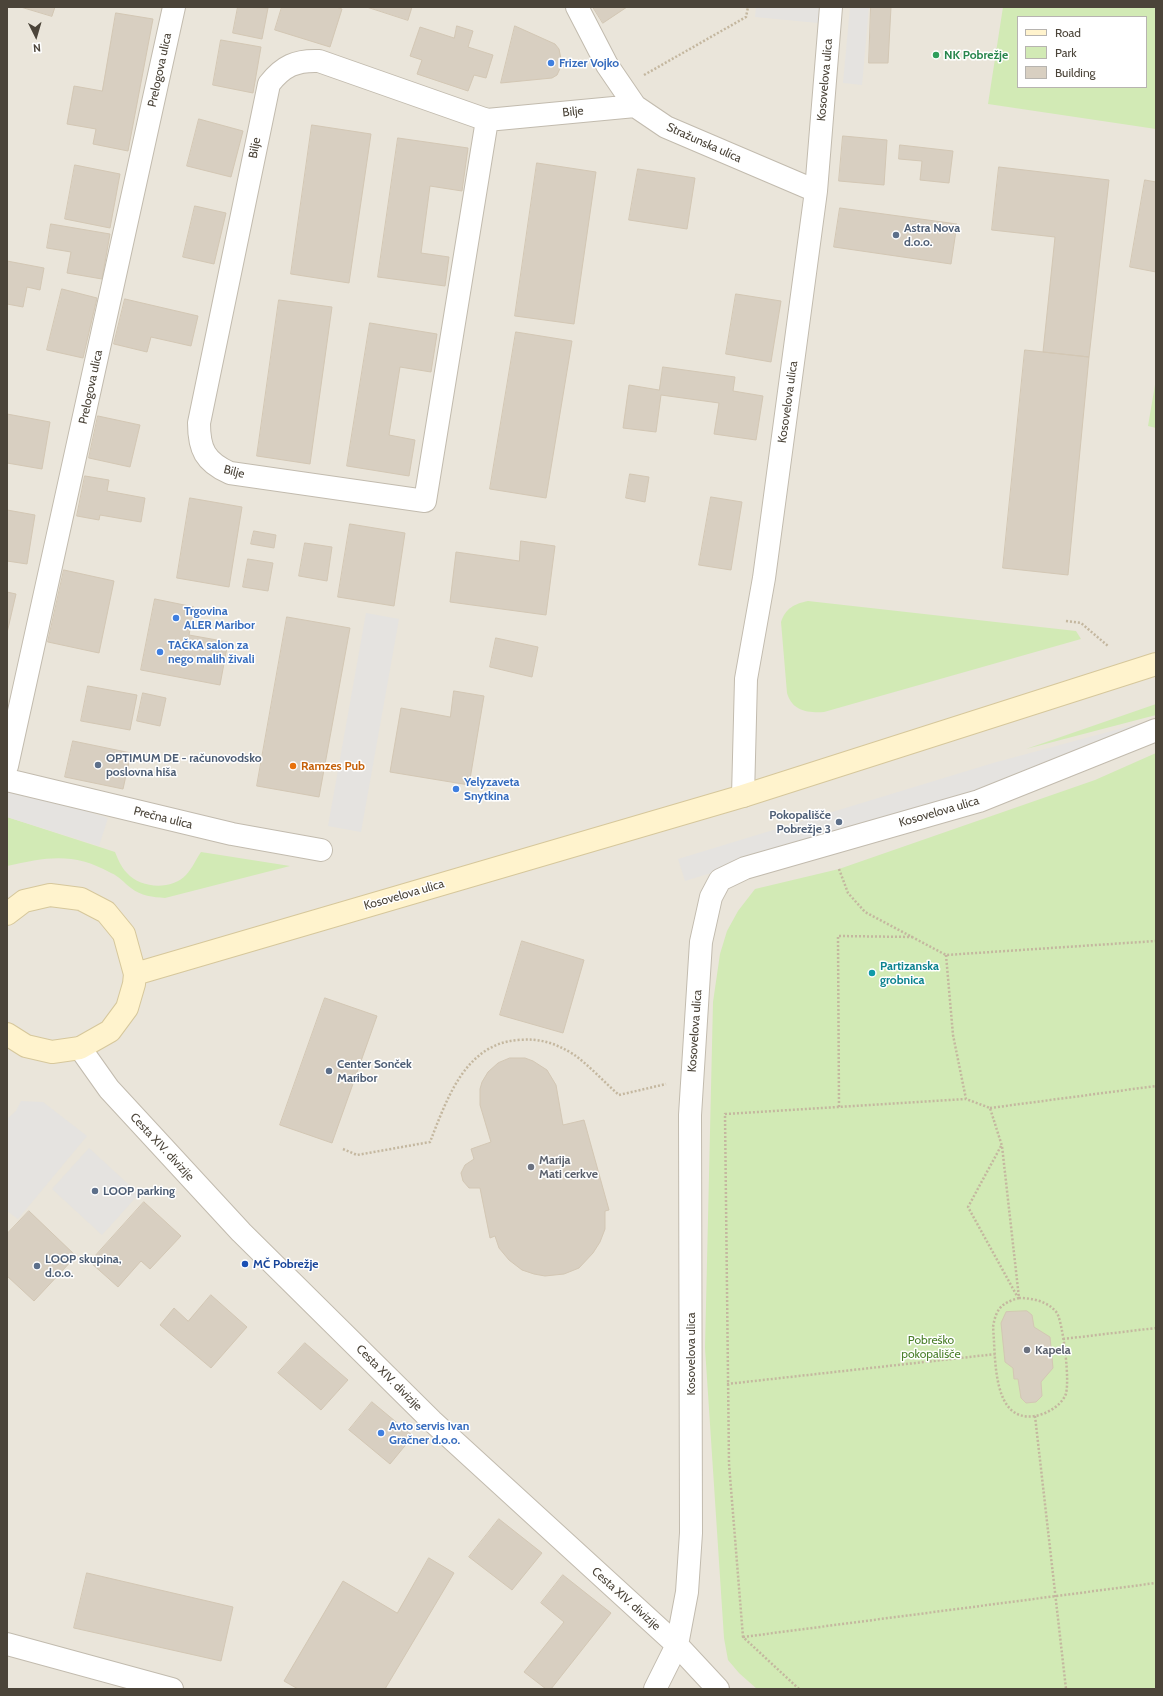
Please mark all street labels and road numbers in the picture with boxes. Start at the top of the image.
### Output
street label: Prelogova ulica [145,32,175,108]
street label: Kosovelova ulica [814,38,836,122]
street label: Bilje [562,104,584,120]
street label: Stražunska ulica [664,120,744,166]
street label: Bilje [246,136,264,160]
street label: Prelogova ulica [76,349,106,425]
street label: Kosovelova ulica [775,360,801,444]
street label: Bilje [222,462,246,482]
street label: Kosovelova ulica [897,794,981,830]
street label: Prečna ulica [132,804,194,832]
street label: Kosovelova ulica [362,877,446,913]
street label: Kosovelova ulica [685,989,705,1073]
street label: Cesta XIV. divizije [127,1110,197,1184]
street label: Kosovelova ulica [684,1313,698,1395]
street label: Cesta XIV. divizije [353,1342,425,1414]
street label: Cesta XIV. divizije [589,1564,663,1634]

